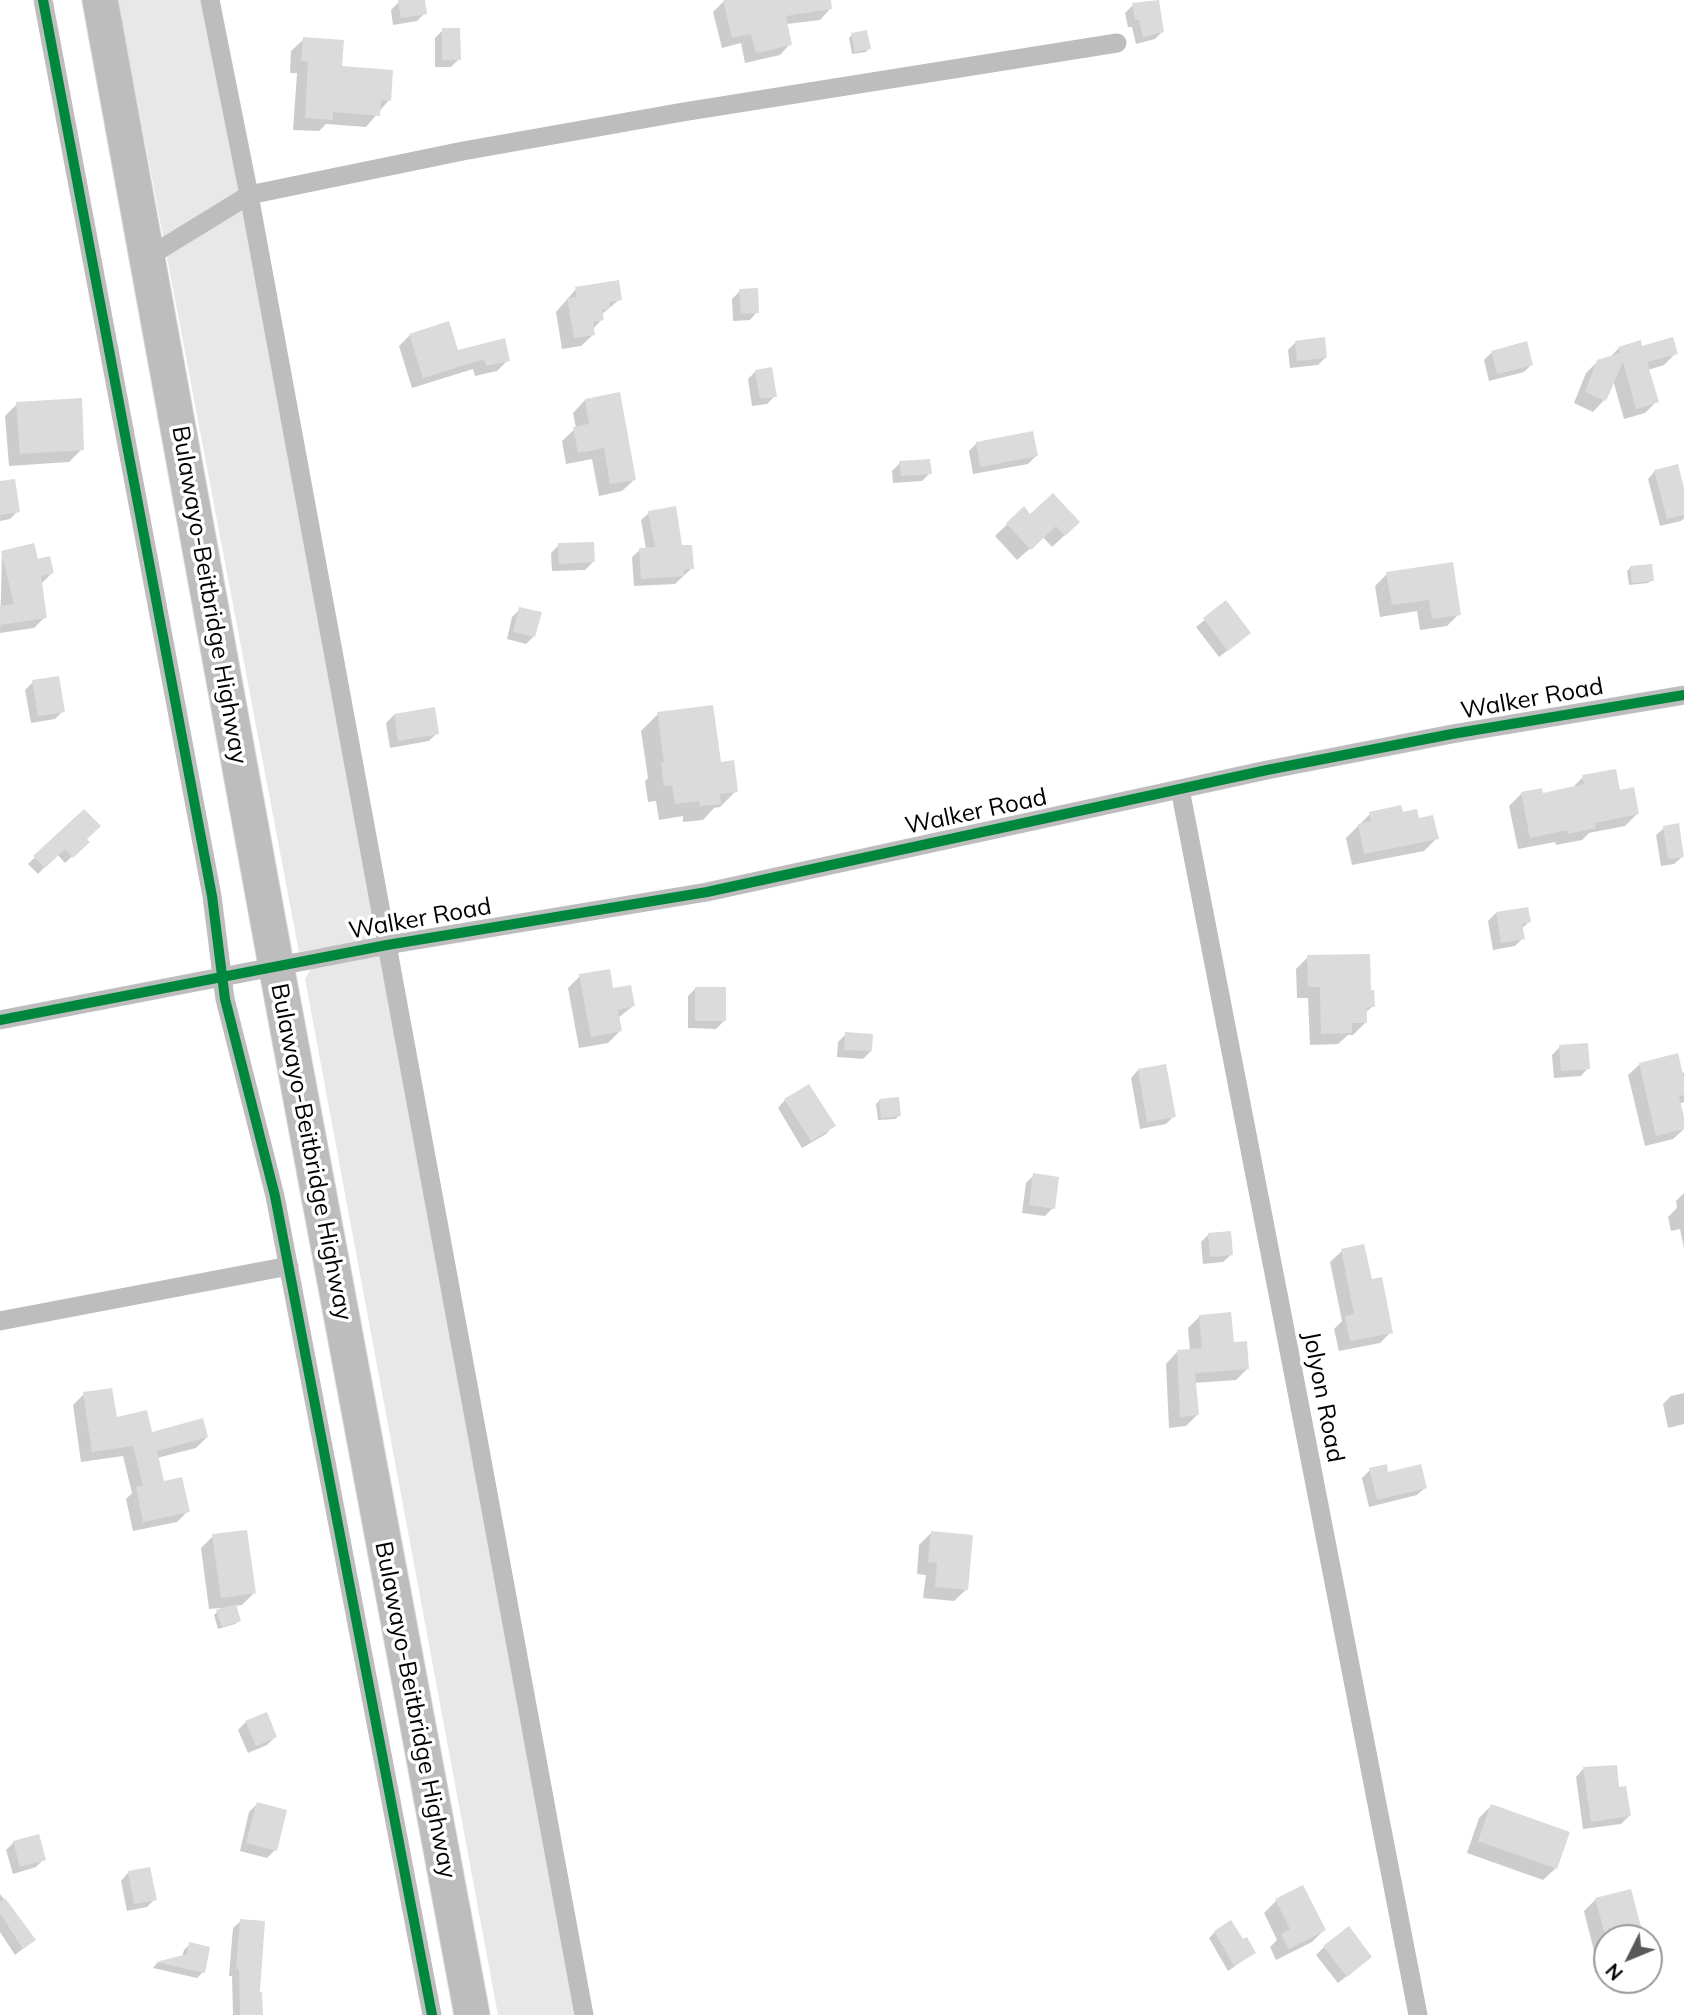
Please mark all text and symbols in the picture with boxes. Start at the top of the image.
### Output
street label: Bulawayo-Beitbridge Highway [165,424,253,766]
street label: Walker Road [1458,672,1606,726]
street label: Walker Road [902,783,1050,841]
street label: Walker Road [346,892,494,946]
street label: Bulawayo-Beitbridge Highway [264,981,358,1323]
street label: Jolyon Road [1296,1329,1350,1465]
street label: Bulawayo-Beitbridge Highway [368,1539,462,1881]
north arrow [1593,1924,1663,1994]
text: N [1600,1959,1628,1985]

